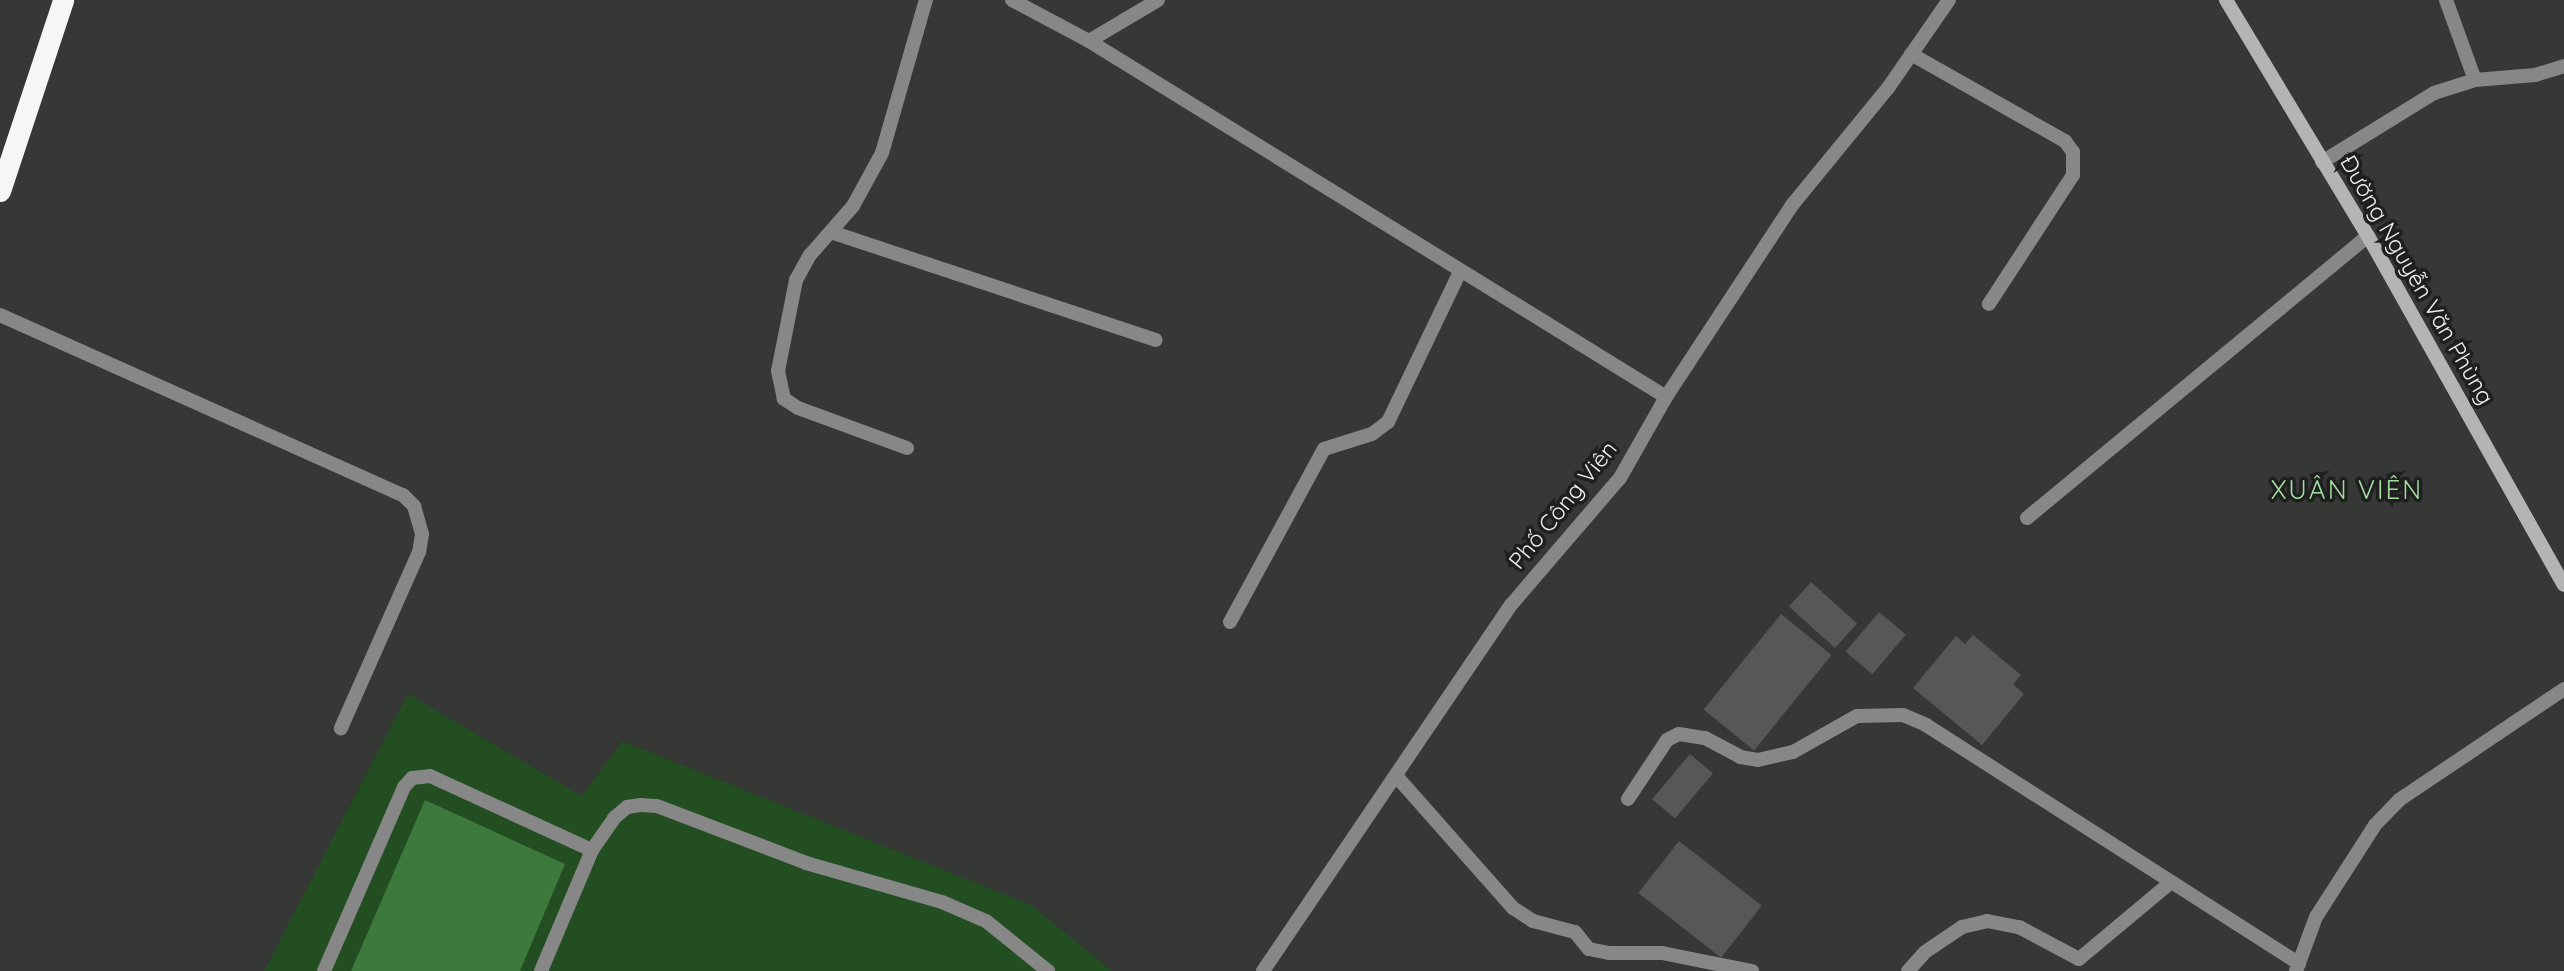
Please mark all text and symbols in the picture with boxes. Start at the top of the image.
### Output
street label: Đường Nguyễn Văn Phùng [2334,151,2500,409]
street label: Phố Công Viên [1503,436,1623,574]
district label: XUÂN VIÊN [2272,474,2422,506]

